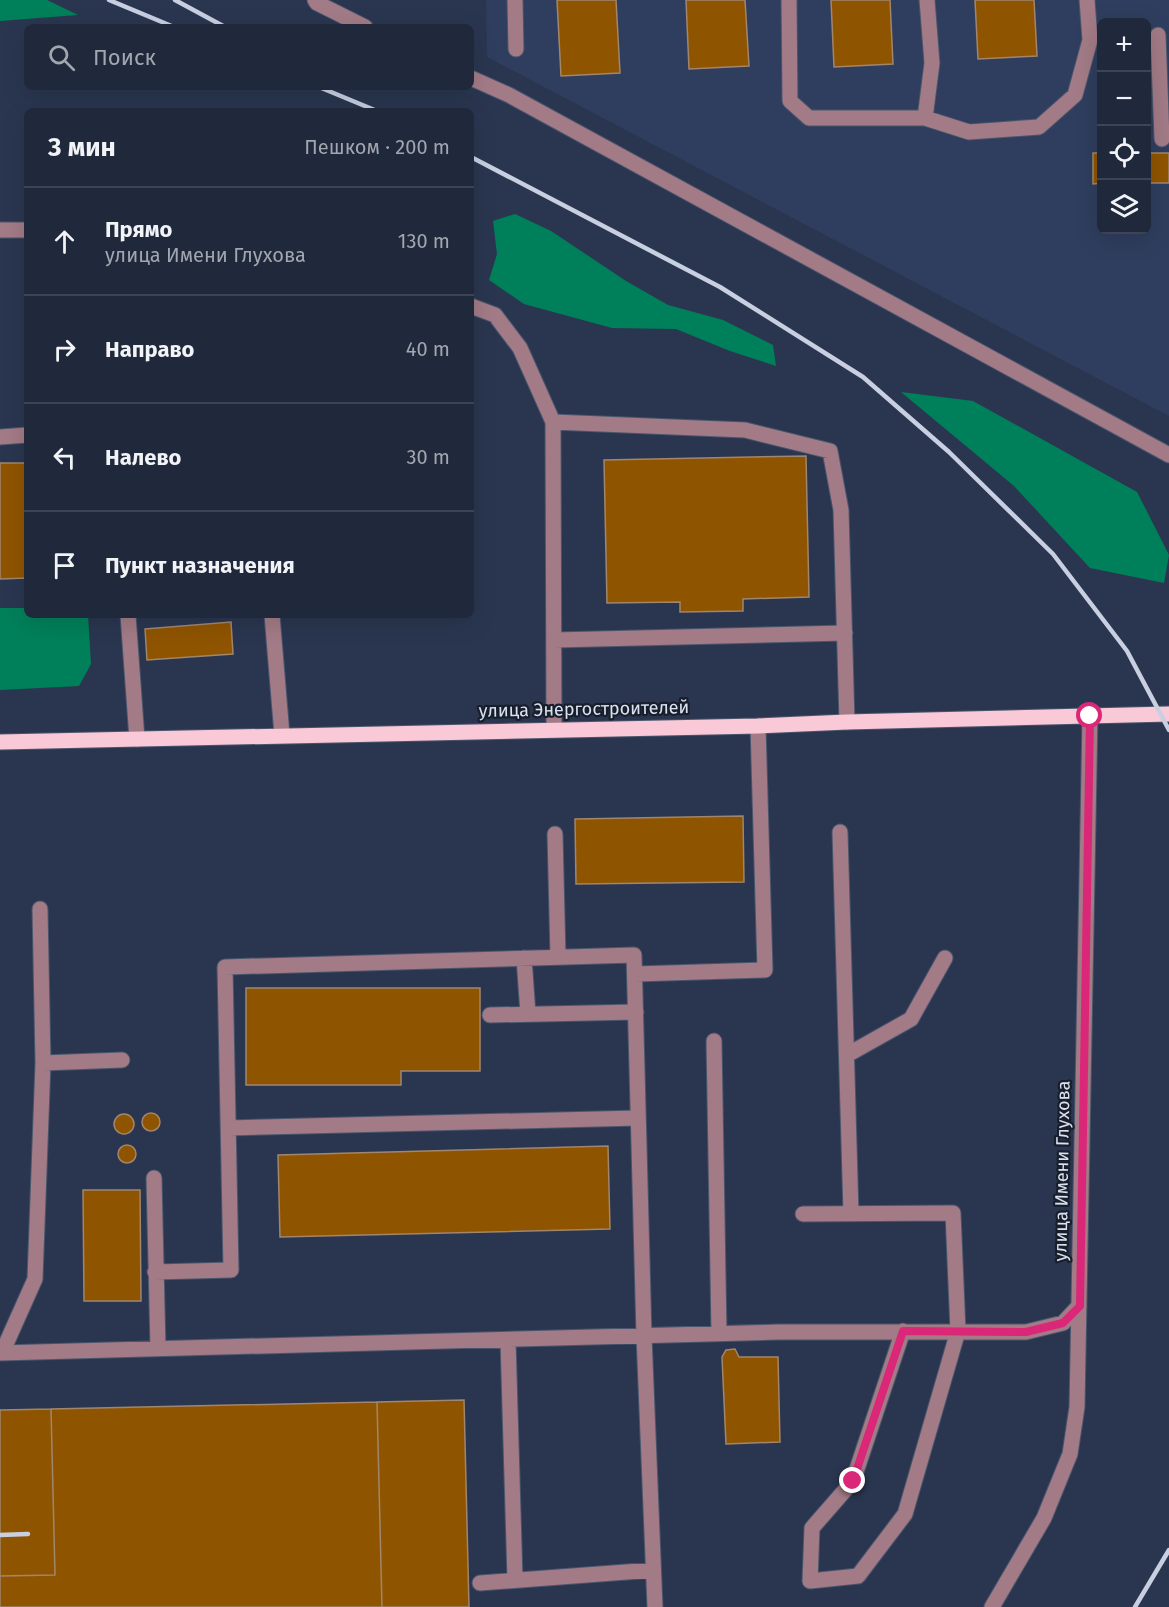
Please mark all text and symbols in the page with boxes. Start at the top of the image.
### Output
map controls [1097,18,1151,234]
button: + [1097,18,1151,72]
search box [24,24,474,90]
icon: search [45,41,78,74]
text: Поиск [93,44,156,71]
button: − [1097,72,1151,126]
button: locate [1097,126,1151,180]
text: 3 мин [48,132,116,163]
text: Пешком · 200 m [304,135,450,159]
button: layers [1097,180,1151,234]
text: Прямо [105,216,172,243]
icon: ahead [48,225,81,258]
text: 130 m [398,229,450,253]
text: улица Имени Глухова [105,243,306,267]
icon: right [48,333,81,366]
text: Направо [105,336,194,363]
text: 40 m [406,337,450,361]
icon: left [48,441,81,474]
text: Налево [105,444,181,471]
text: 30 m [406,445,450,469]
icon: arrive [48,549,81,582]
text: Пункт назначения [105,552,295,579]
street label: улица Энергостроителей [479,696,689,722]
route start [1076,702,1102,728]
street label: улица Имени Глухова [1049,1080,1075,1262]
route end [839,1467,865,1493]

